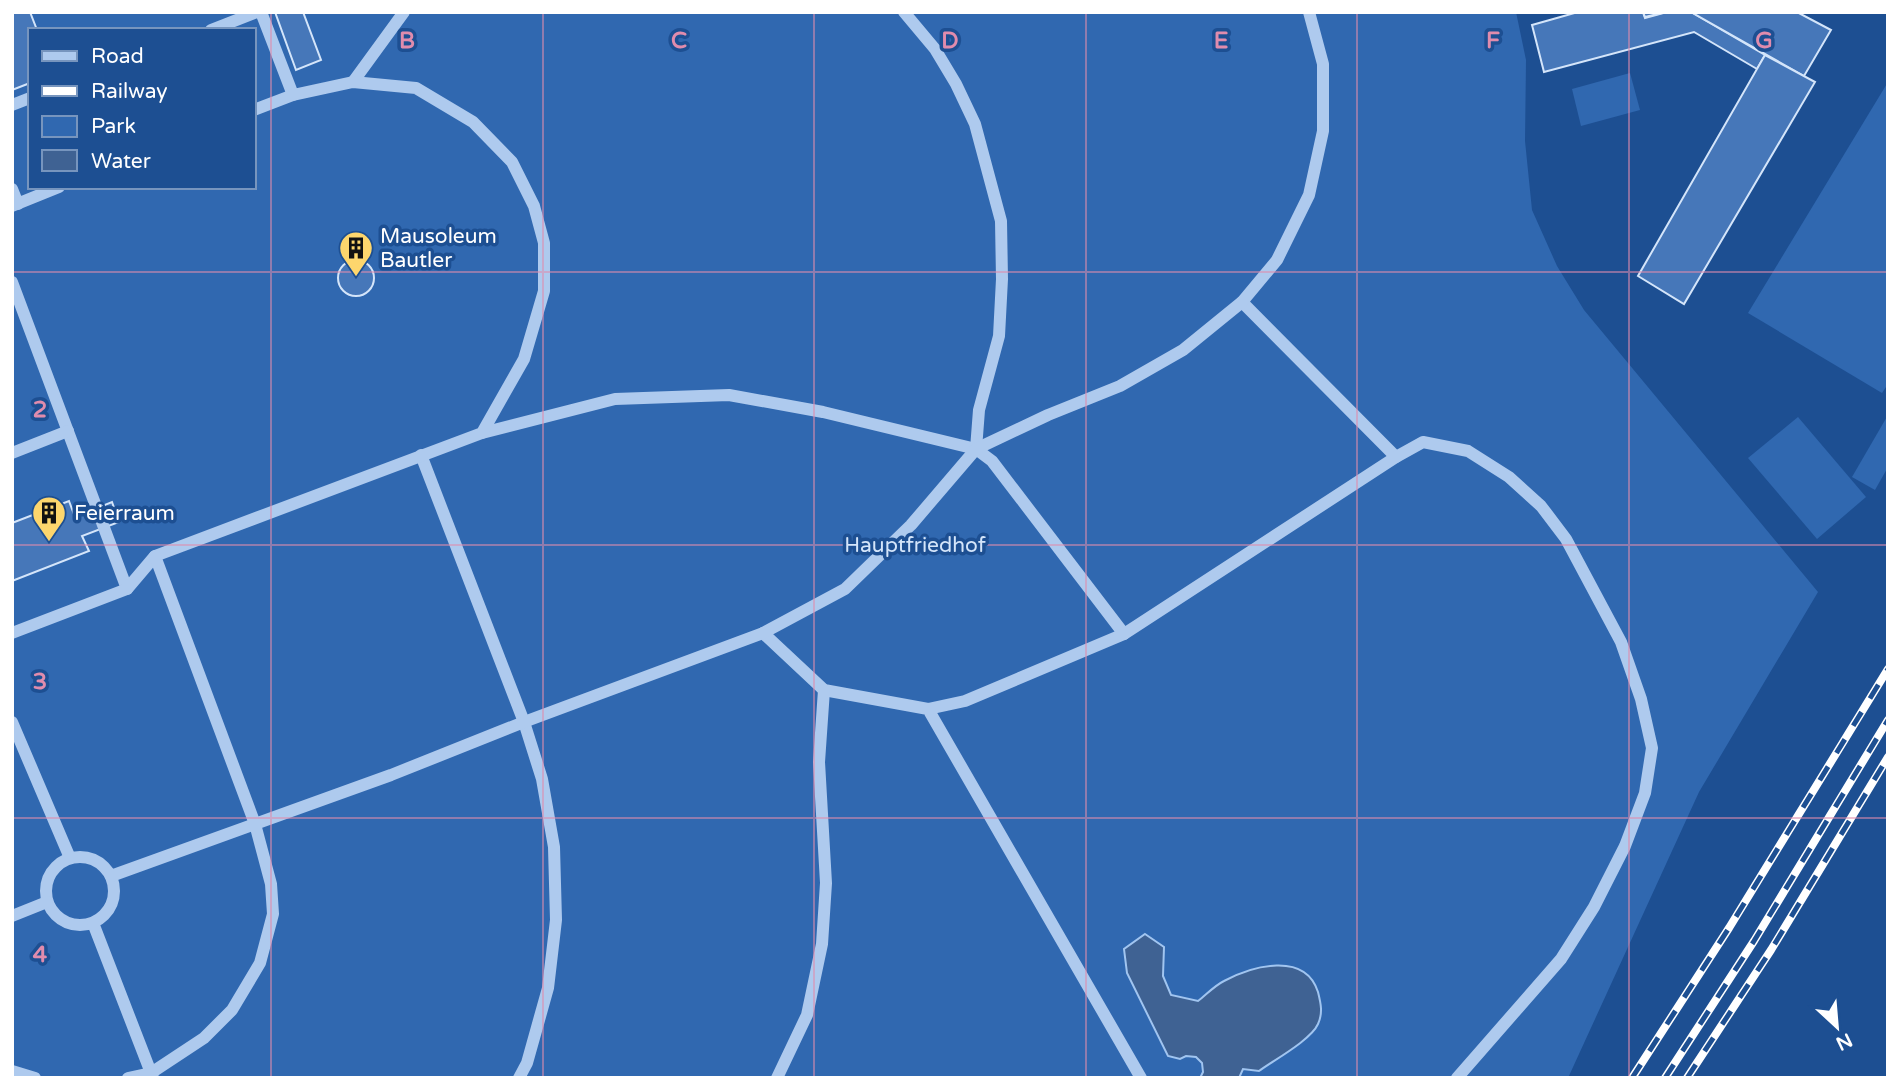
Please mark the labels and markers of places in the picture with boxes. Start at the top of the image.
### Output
place label: Mausoleum Bautler [380,224,497,273]
building icon: Mausoleum Bautler [337,229,375,278]
building icon: Feierraum [30,494,68,543]
place label: Feierraum [74,501,175,526]

